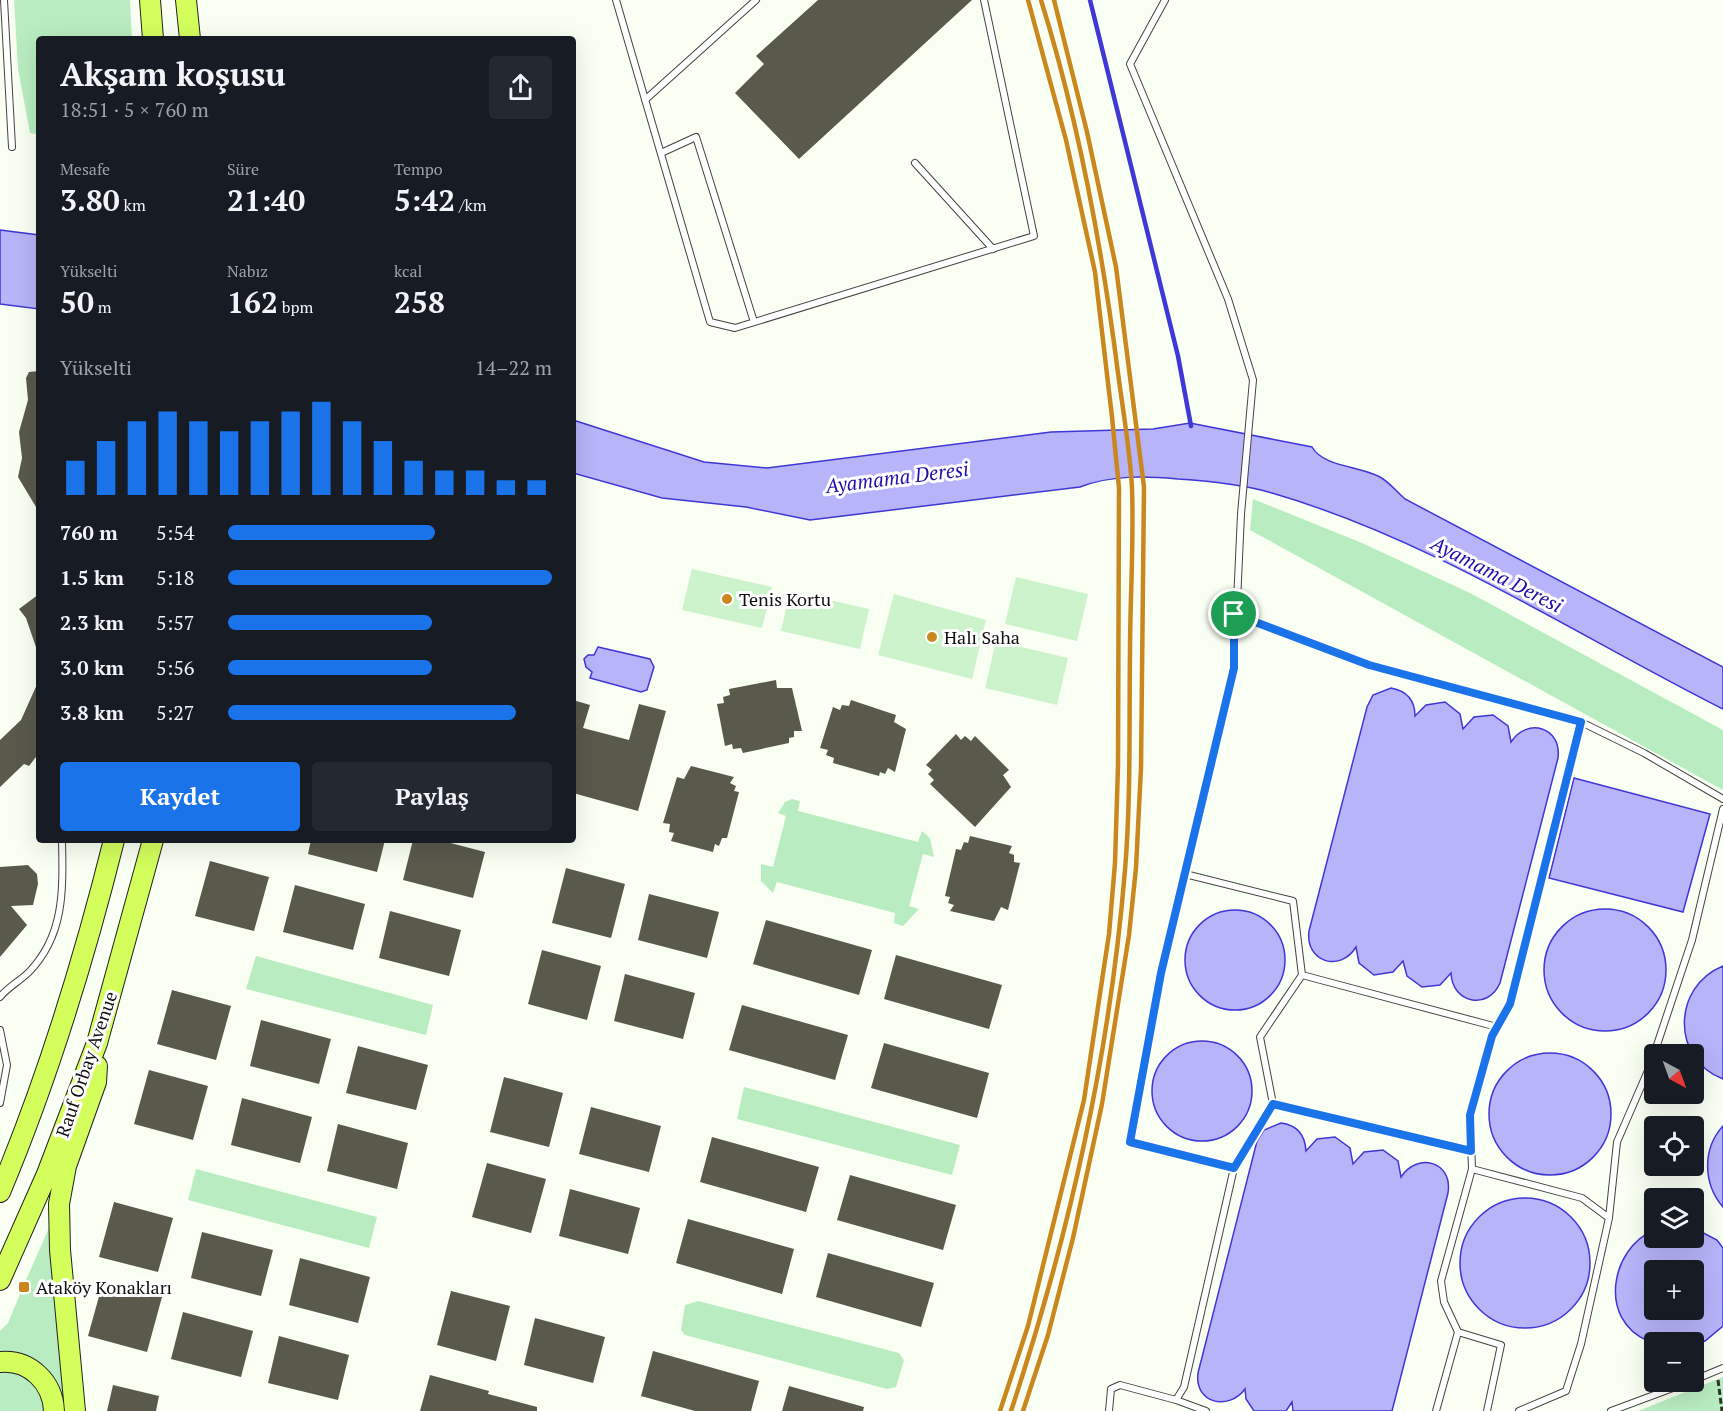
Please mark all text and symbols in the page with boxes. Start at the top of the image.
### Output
text: Akşam koşusu [60,52,286,95]
button: share [489,56,552,119]
text: 18:51 · 5 × 760 m [60,96,209,123]
text: Mesafe [60,158,110,180]
text: Süre [227,158,259,180]
text: Tempo [394,158,443,180]
text: 3.80 [60,180,120,220]
text: 21:40 [227,180,305,220]
text: 5:42 [394,180,455,220]
text: km [120,194,146,216]
text: /km [455,194,487,216]
text: Yükselti [60,260,118,282]
text: Nabız [227,260,268,282]
text: kcal [394,260,422,282]
text: 50 [60,282,94,322]
text: 162 [227,282,278,322]
text: 258 [394,282,445,322]
text: m [94,296,112,318]
text: bpm [278,296,313,318]
text: Yükselti [60,354,132,381]
text: 14–22 m [475,354,552,381]
water label: Ayamama Deresi [823,455,970,499]
text: 760 m [60,519,118,546]
text: 5:54 [156,519,195,546]
water label: Ayamama Deresi [1426,529,1568,619]
text: 1.5 km [60,564,124,591]
text: 5:18 [156,564,195,591]
place label: Tenis Kortu [739,587,831,611]
pin [1208,588,1259,639]
marker: Tenis Kortu [720,592,734,606]
icon: arrive [1217,597,1250,630]
text: 2.3 km [60,609,124,636]
text: 5:57 [156,609,195,636]
place label: Halı Saha [944,625,1020,649]
marker: Halı Saha [925,630,939,644]
text: 3.0 km [60,654,124,681]
text: 5:56 [156,654,195,681]
text: 3.8 km [60,699,124,726]
text: 5:27 [156,699,195,726]
button: Kaydet [60,762,300,831]
button: Paylaş [312,762,552,831]
street label: Rauf Orbay Avenue [50,988,122,1140]
north arrow [1644,1044,1704,1104]
map controls [1644,1044,1704,1392]
button: locate [1644,1116,1704,1176]
button: layers [1644,1188,1704,1248]
button: + [1644,1260,1704,1320]
place label: Ataköy Konakları [36,1275,172,1299]
marker: Ataköy Konakları [17,1280,31,1294]
button: − [1644,1332,1704,1392]

